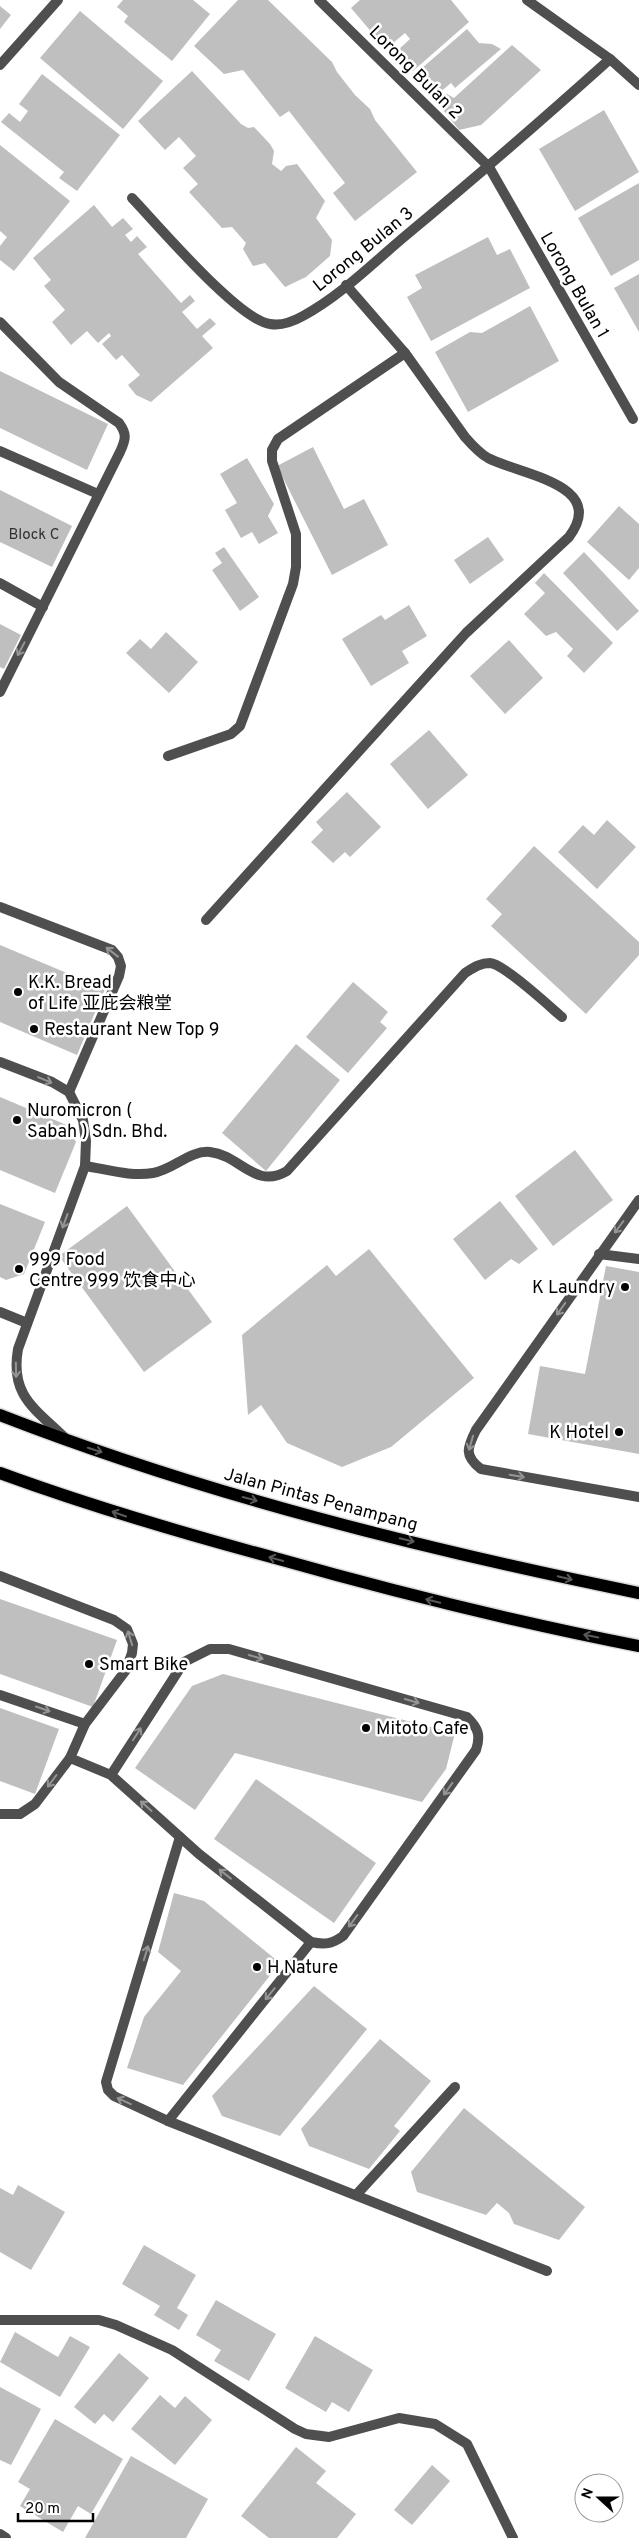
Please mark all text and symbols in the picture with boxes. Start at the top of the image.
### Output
street label: Lorong Bulan 2 [363,21,467,125]
street label: Lorong Bulan 3 [309,203,419,298]
street label: Lorong Bulan 1 [534,229,613,343]
house number: Block C [8,526,60,545]
one-way arrow [16,642,26,657]
one-way arrow [105,947,118,958]
place label: K.K. Bread of Life 亚庇会粮堂 [28,972,172,1016]
marker: K.K. Bread of Life 亚庇会粮堂 [12,986,24,998]
place label: Restaurant New Top 9 [44,1019,220,1042]
marker: Restaurant New Top 9 [28,1023,40,1035]
one-way arrow [37,1075,52,1085]
place label: Nuromicron ( Sabah ) Sdn. Bhd. [27,1100,167,1144]
marker: Nuromicron ( Sabah ) Sdn. Bhd. [11,1114,23,1126]
one-way arrow [60,1213,69,1228]
one-way arrow [614,1220,624,1234]
place label: 999 Food Centre 999 饮食中心 [29,1249,195,1293]
marker: 999 Food Centre 999 饮食中心 [13,1263,25,1275]
place label: K Laundry [532,1277,615,1300]
marker: K Laundry [619,1281,631,1293]
one-way arrow [556,1301,566,1315]
one-way arrow [11,1362,20,1378]
place label: K Hotel [549,1422,609,1445]
marker: K Hotel [613,1426,625,1438]
one-way arrow [465,1435,475,1451]
one-way arrow [87,1446,102,1455]
street label: Jalan Pintas Penampang [221,1463,420,1537]
one-way arrow [509,1472,525,1482]
one-way arrow [241,1495,257,1505]
one-way arrow [112,1509,128,1518]
one-way arrow [399,1536,415,1545]
one-way arrow [268,1553,284,1563]
one-way arrow [557,1574,573,1583]
one-way arrow [425,1596,441,1605]
one-way arrow [125,1630,135,1646]
one-way arrow [584,1631,600,1641]
one-way arrow [247,1653,263,1662]
place label: Smart Bike [99,1654,188,1677]
marker: Smart Bike [83,1658,95,1670]
one-way arrow [404,1697,420,1707]
one-way arrow [34,1705,50,1715]
place label: Mitoto Cafe [376,1718,469,1741]
marker: Mitoto Cafe [360,1722,372,1734]
one-way arrow [132,1728,142,1742]
one-way arrow [47,1774,58,1787]
one-way arrow [443,1782,453,1796]
one-way arrow [139,1801,152,1812]
one-way arrow [218,1868,231,1879]
one-way arrow [348,1914,358,1928]
one-way arrow [141,1945,151,1961]
place label: H Nature [267,1957,338,1980]
marker: H Nature [251,1961,263,1973]
one-way arrow [265,1987,275,2001]
one-way arrow [117,2095,132,2105]
north arrow [574,2473,624,2523]
text: N [579,2486,598,2502]
scale bar [18,2490,92,2522]
text: 20 m [25,2500,60,2519]

